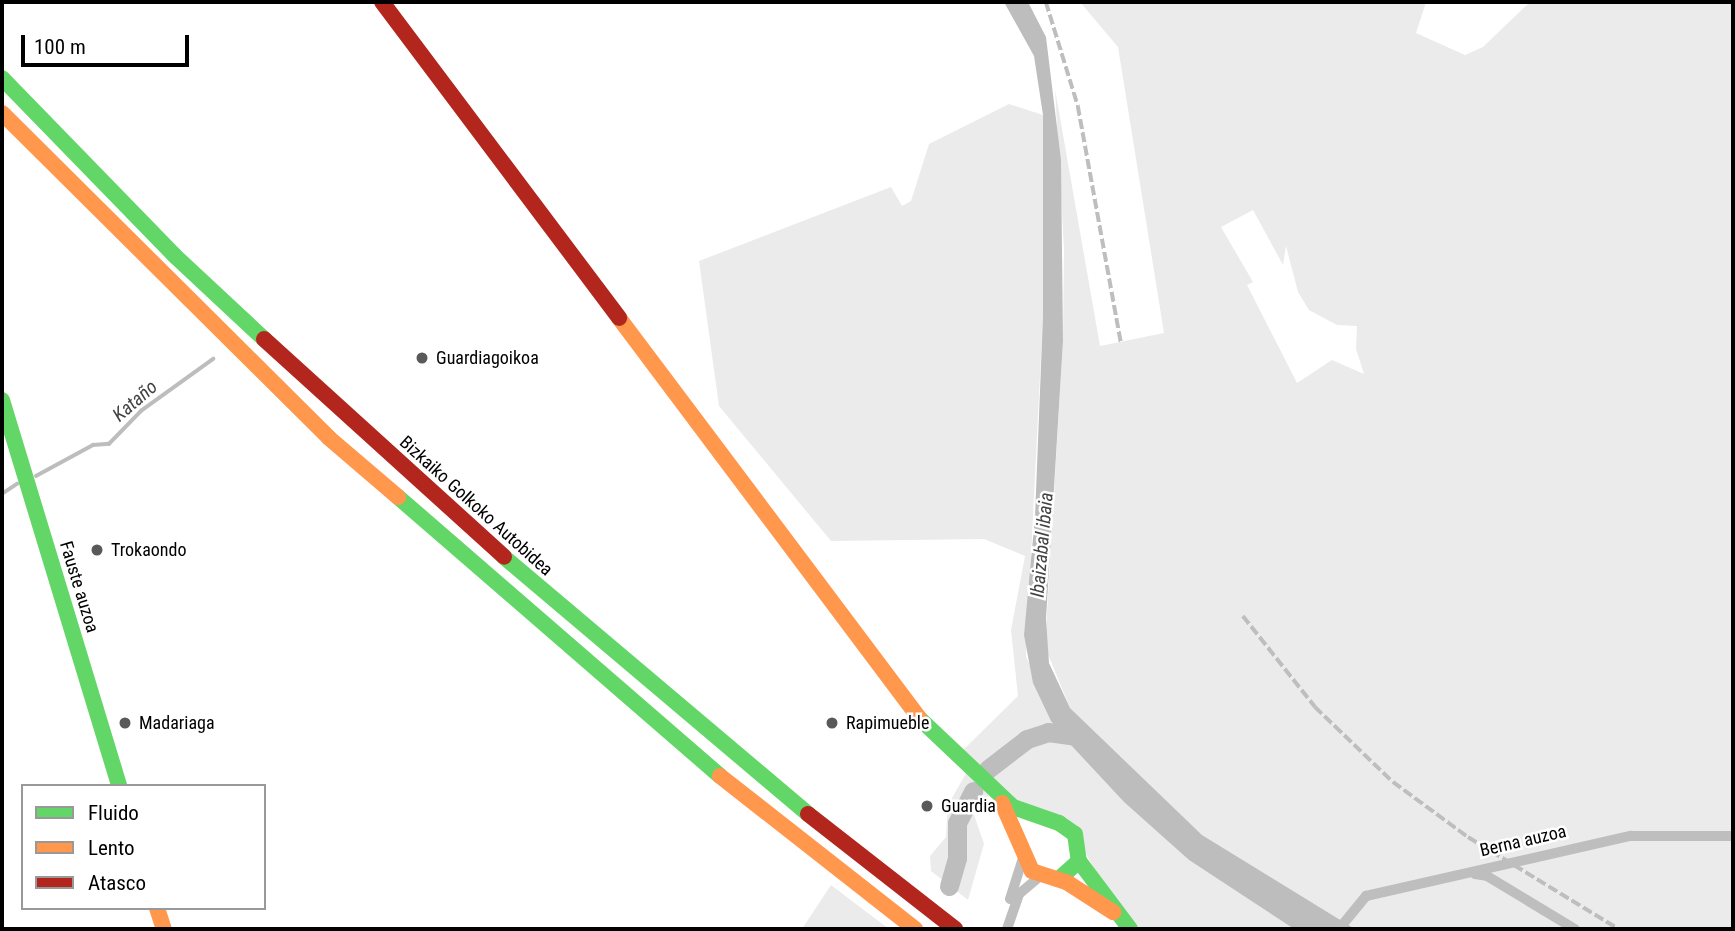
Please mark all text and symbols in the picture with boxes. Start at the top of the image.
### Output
scale bar [24,21,192,65]
text: 100 m [34,35,86,59]
place label: Guardiagoikoa [436,347,539,369]
marker: Guardiagoikoa [414,350,430,366]
water label: Kataño [108,376,162,426]
street label: Bizkaiko Golkoko Autobidea [395,432,557,580]
water label: Ibaizabal ibaia [1026,492,1058,598]
street label: Fauste auzoa [55,539,103,635]
place label: Trokaondo [111,539,187,561]
marker: Trokaondo [89,542,105,558]
place label: Madariaga [139,712,215,734]
place label: Rapimueble [846,712,929,734]
marker: Madariaga [117,715,133,731]
marker: Rapimueble [824,715,840,731]
legend [21,784,266,910]
place label: Guardia [941,795,996,817]
marker: Guardia [919,798,935,814]
text: Fluido [88,801,139,825]
street label: Berna auzoa [1478,821,1568,861]
text: Lento [88,836,135,860]
text: Atasco [88,871,146,895]

